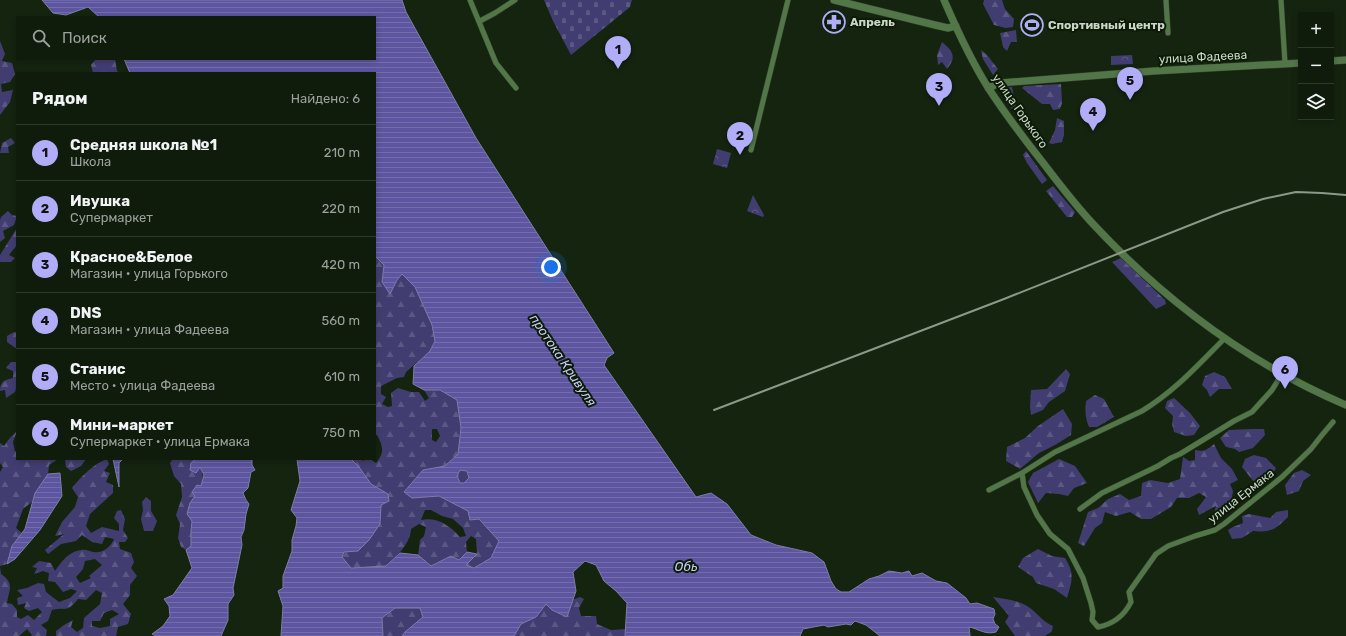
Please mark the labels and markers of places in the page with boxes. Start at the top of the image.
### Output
pharmacy icon: Апрель [821,9,847,35]
sports icon: Спортивный центр [1019,12,1045,38]
place label: Апрель [850,15,895,29]
place label: Спортивный центр [1048,18,1165,32]
pin: 1 [605,36,631,69]
pin: 5 [1117,67,1143,100]
pin: 3 [926,73,952,106]
pin: 4 [1080,98,1106,131]
pin: 2 [727,122,753,155]
pin: 6 [1272,356,1298,389]

